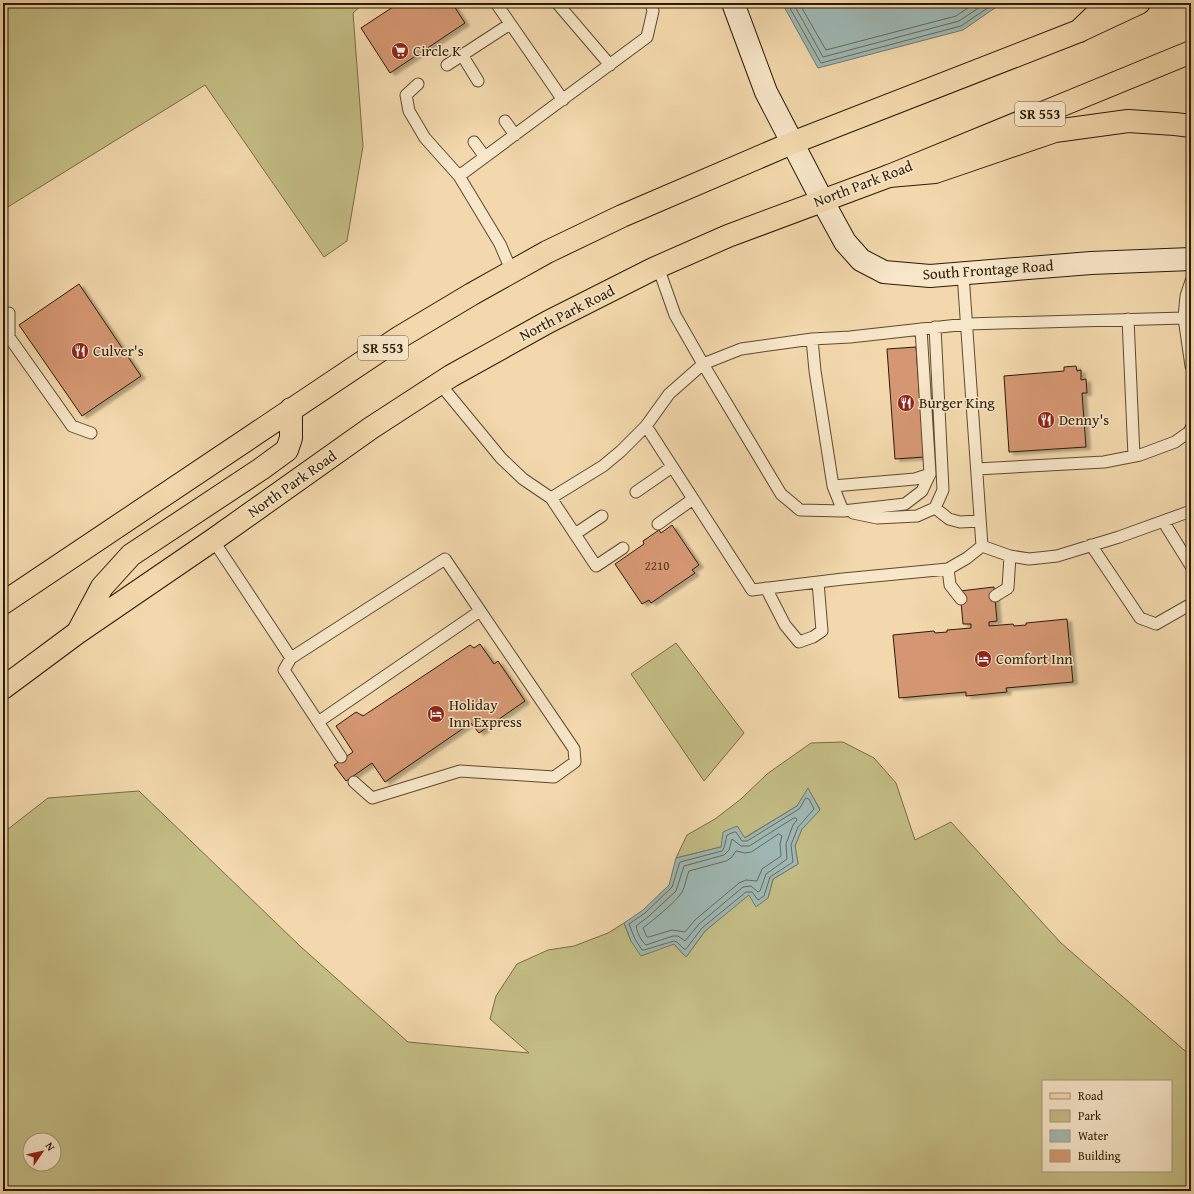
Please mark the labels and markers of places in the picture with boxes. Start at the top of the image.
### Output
place label: Circle K [413,40,461,61]
supermarket icon: Circle K [390,41,410,61]
place label: Culver's [93,340,144,361]
restaurant icon: Culver's [70,341,90,361]
place label: Burger King [919,392,995,413]
restaurant icon: Burger King [896,393,916,413]
place label: Denny's [1059,409,1109,430]
restaurant icon: Denny's [1036,410,1056,430]
place label: Comfort Inn [996,648,1073,669]
hotel icon: Comfort Inn [973,649,993,669]
place label: Holiday Inn Express [449,694,522,732]
hotel icon: Holiday Inn Express [426,704,446,724]

